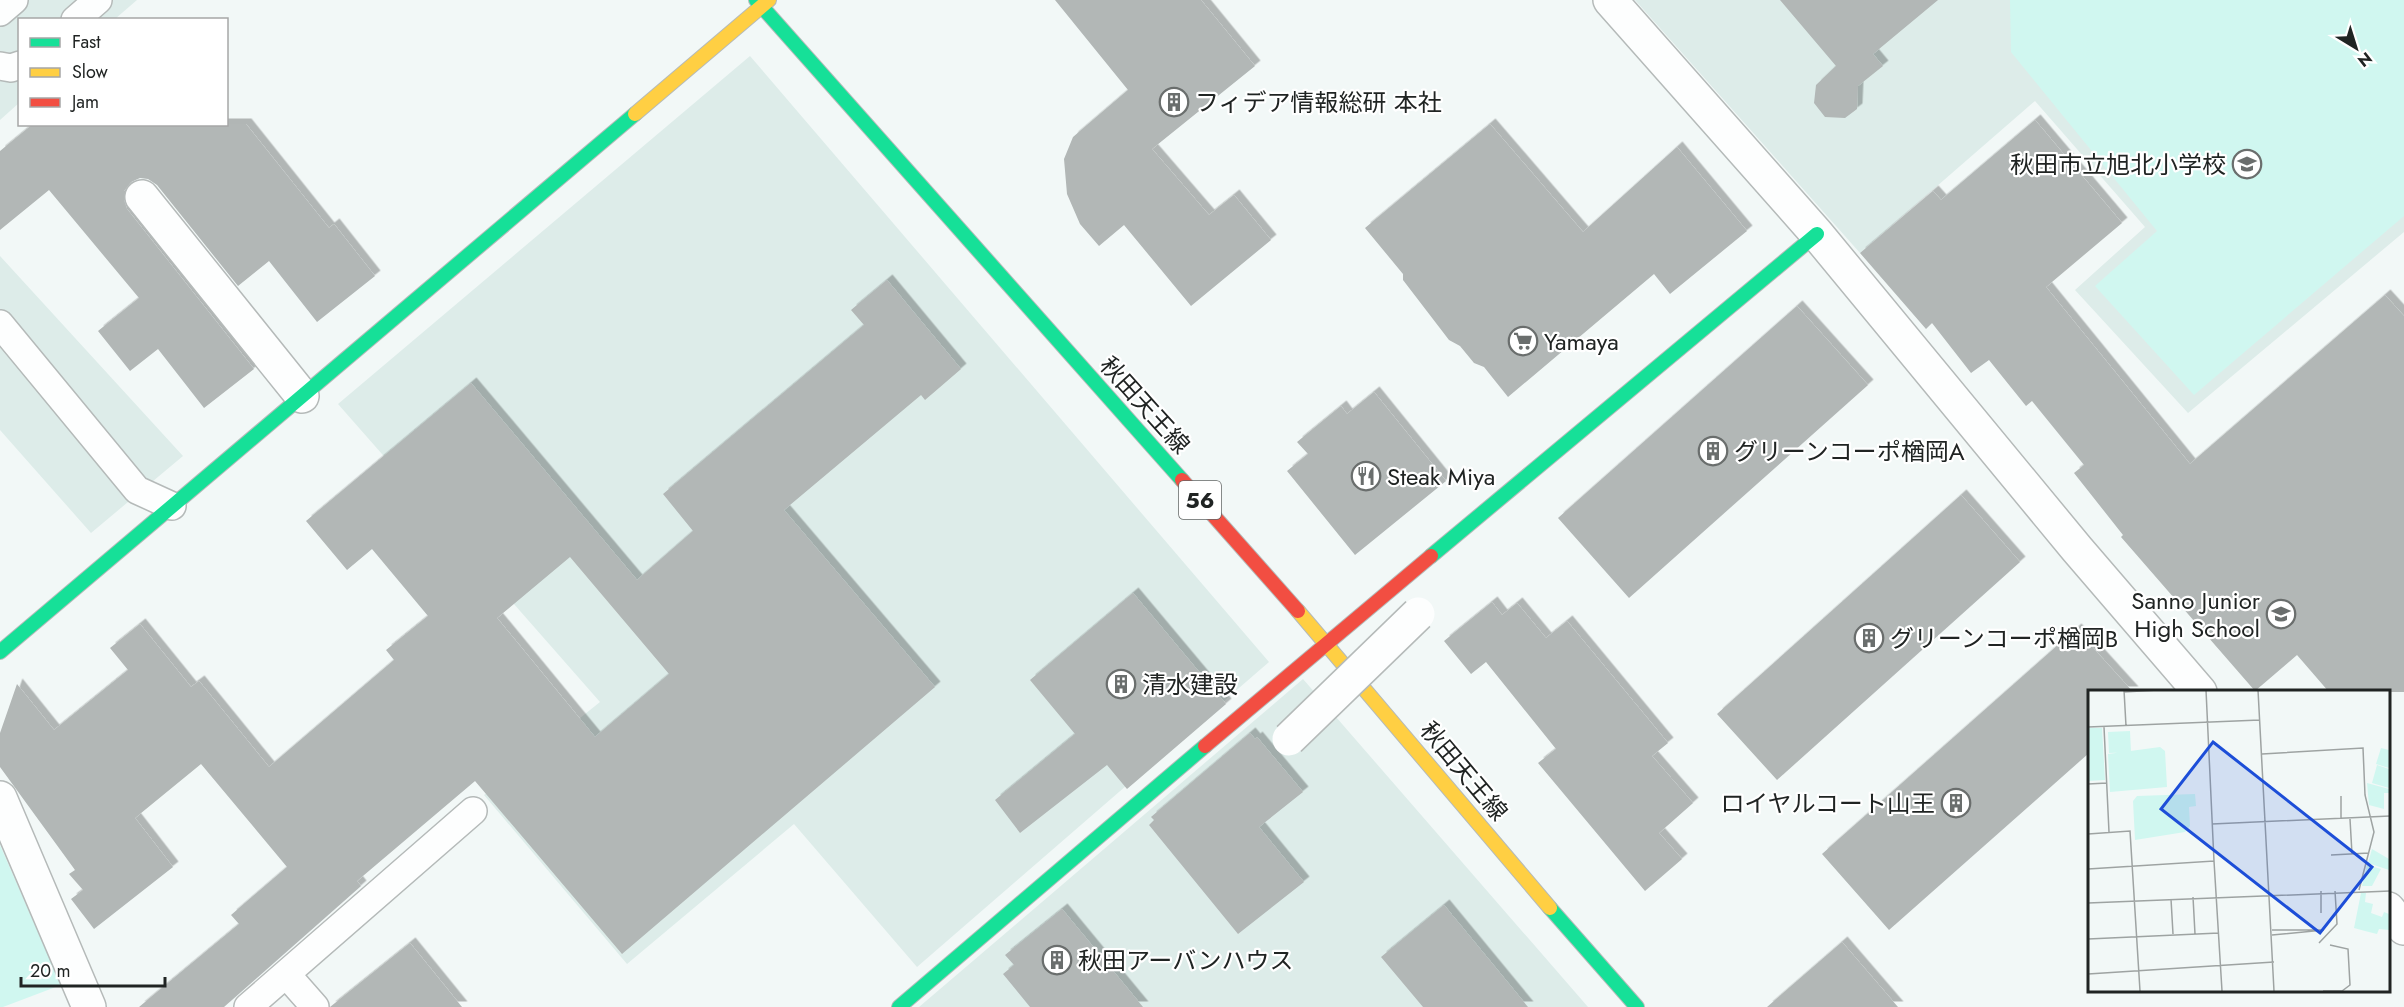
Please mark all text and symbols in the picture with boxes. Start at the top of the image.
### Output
legend [18,18,228,126]
north arrow [2326,18,2386,78]
text: Fast [72,29,101,55]
text: N [2353,46,2377,72]
text: Slow [72,59,109,85]
place label: フィデア情報総研 本社 [1195,85,1442,120]
building icon: フィデア情報総研 本社 [1158,86,1190,118]
text: Jam [70,89,99,115]
place label: 秋田市立旭北小学校 [2010,147,2226,182]
school or university icon: 秋田市立旭北小学校 [2231,148,2263,180]
place label: Yamaya [1544,324,1619,359]
supermarket icon: Yamaya [1507,325,1539,357]
street label: 秋田天王線 [1092,349,1198,461]
place label: グリーンコーポ楢岡A [1734,434,1965,469]
building icon: グリーンコーポ楢岡A [1697,435,1729,467]
place label: Steak Miya [1387,459,1495,494]
restaurant icon: Steak Miya [1350,460,1382,492]
road number: 56 [1179,481,1221,519]
place label: Sanno Junior High School [2131,583,2261,646]
school or university icon: Sanno Junior High School [2265,598,2297,630]
place label: グリーンコーポ楢岡B [1890,621,2118,656]
building icon: グリーンコーポ楢岡B [1853,622,1885,654]
place label: 清水建設 [1142,667,1238,702]
building icon: 清水建設 [1105,668,1137,700]
inset map [2088,690,2389,992]
street label: 秋田天王線 [1412,714,1516,828]
place label: ロイヤルコート山王 [1720,786,1935,821]
building icon: ロイヤルコート山王 [1940,787,1972,819]
place label: 秋田アーバンハウス [1078,943,1294,978]
building icon: 秋田アーバンハウス [1041,944,1073,976]
scale bar [21,950,165,988]
text: 20 m [30,958,70,984]

